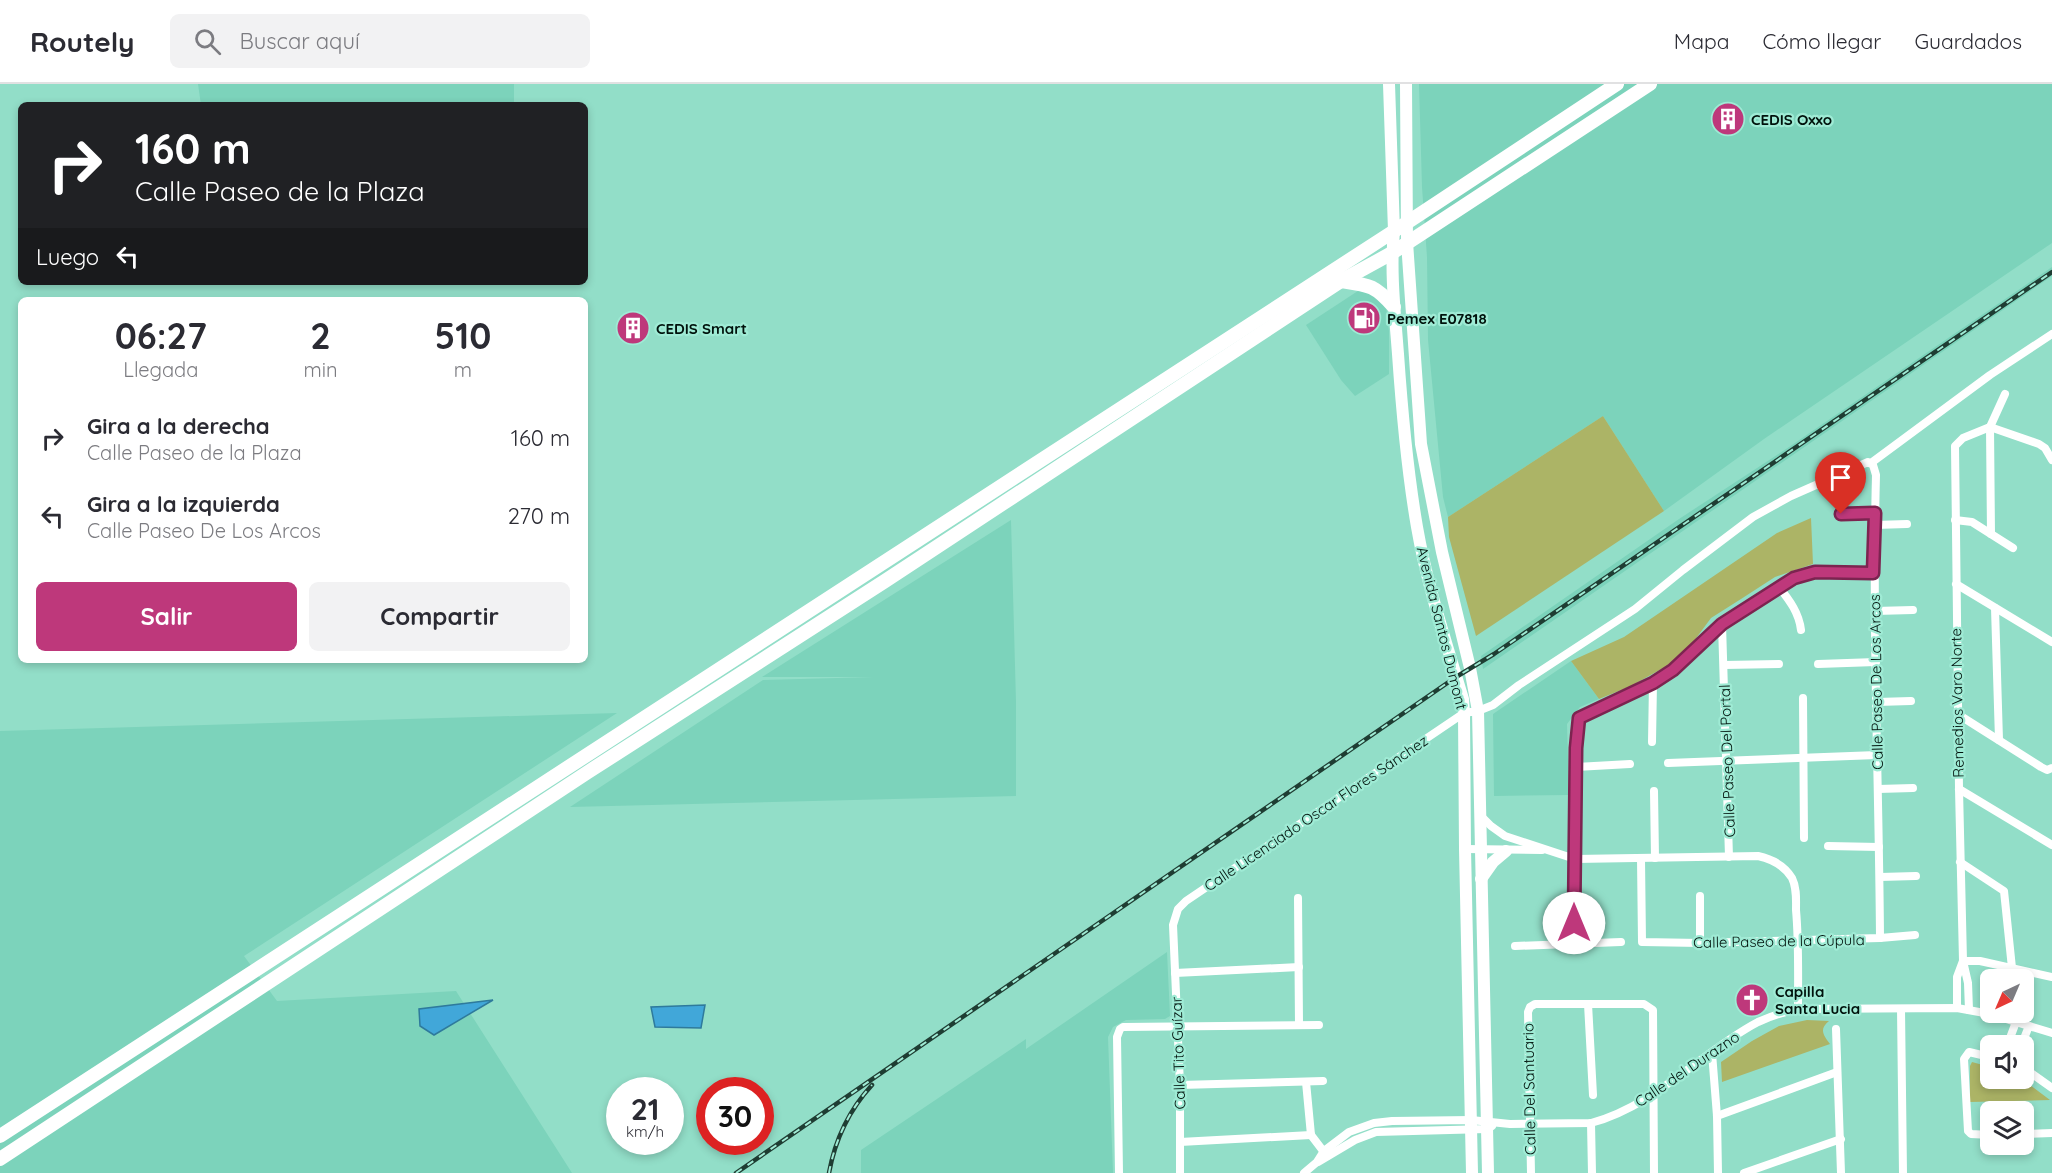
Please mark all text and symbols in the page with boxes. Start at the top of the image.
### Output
search box [170,14,590,68]
text: Routely [30,24,134,59]
icon: search [191,25,224,58]
text: Buscar aquí [239,27,360,55]
text: Mapa [1674,28,1729,54]
text: Cómo llegar [1762,28,1881,54]
text: Guardados [1914,28,2022,54]
building icon: CEDIS Oxxo [1710,101,1746,137]
place label: CEDIS Oxxo [1751,110,1832,129]
text: 160 m [135,122,251,175]
icon: right [36,126,114,204]
text: Calle Paseo de la Plaza [135,174,425,208]
icon: left [111,240,144,273]
text: Luego [36,243,99,271]
fuel station icon: Pemex E07818 [1346,300,1382,336]
place label: Pemex E07818 [1387,309,1487,328]
building icon: CEDIS Smart [615,310,651,346]
text: 06:27 [115,313,207,358]
text: 2 [310,313,331,358]
text: 510 [434,313,491,358]
place label: CEDIS Smart [656,319,747,338]
text: Llegada [123,357,198,382]
text: min [304,357,338,382]
text: m [454,357,472,382]
text: Gira a la derecha [87,412,270,440]
icon: right [36,422,69,455]
text: 160 m [511,424,570,452]
text: Calle Paseo de la Plaza [87,440,302,465]
pin [1815,452,1866,514]
icon: arrive [1824,461,1857,494]
text: Gira a la izquierda [87,490,280,518]
icon: left [36,500,69,533]
text: 270 m [508,502,570,530]
text: Calle Paseo De Los Arcos [87,518,321,543]
street label: Avenida Santos Dumont [1413,545,1471,711]
button: Salir [36,582,297,651]
button: Compartir [309,582,570,651]
street label: Calle Paseo De Los Arcos [1865,594,1887,770]
street label: Remedios Varo Norte [1946,628,1968,778]
street label: Calle Paseo Del Portal [1715,684,1739,838]
street label: Calle Licenciado Oscar Flores Sánchez [1200,731,1432,895]
position arrow [1542,891,1606,955]
street label: Calle Paseo de la Cúpula [1693,930,1865,952]
north arrow [1980,969,2034,1023]
map controls [1980,969,2034,1155]
church icon: Capilla Santa Lucia [1734,982,1770,1018]
place label: Capilla Santa Lucia [1775,982,1860,1018]
street label: Calle Tito Guízar [1167,996,1189,1110]
street label: Calle Del Santuario [1518,1023,1540,1155]
street label: Calle del Durazno [1631,1027,1743,1111]
button: sound [1980,1035,2034,1089]
speed limit sign: 30 [696,1077,774,1155]
text: 21 [631,1090,659,1128]
button: layers [1980,1101,2034,1155]
text: km/h [626,1122,664,1141]

